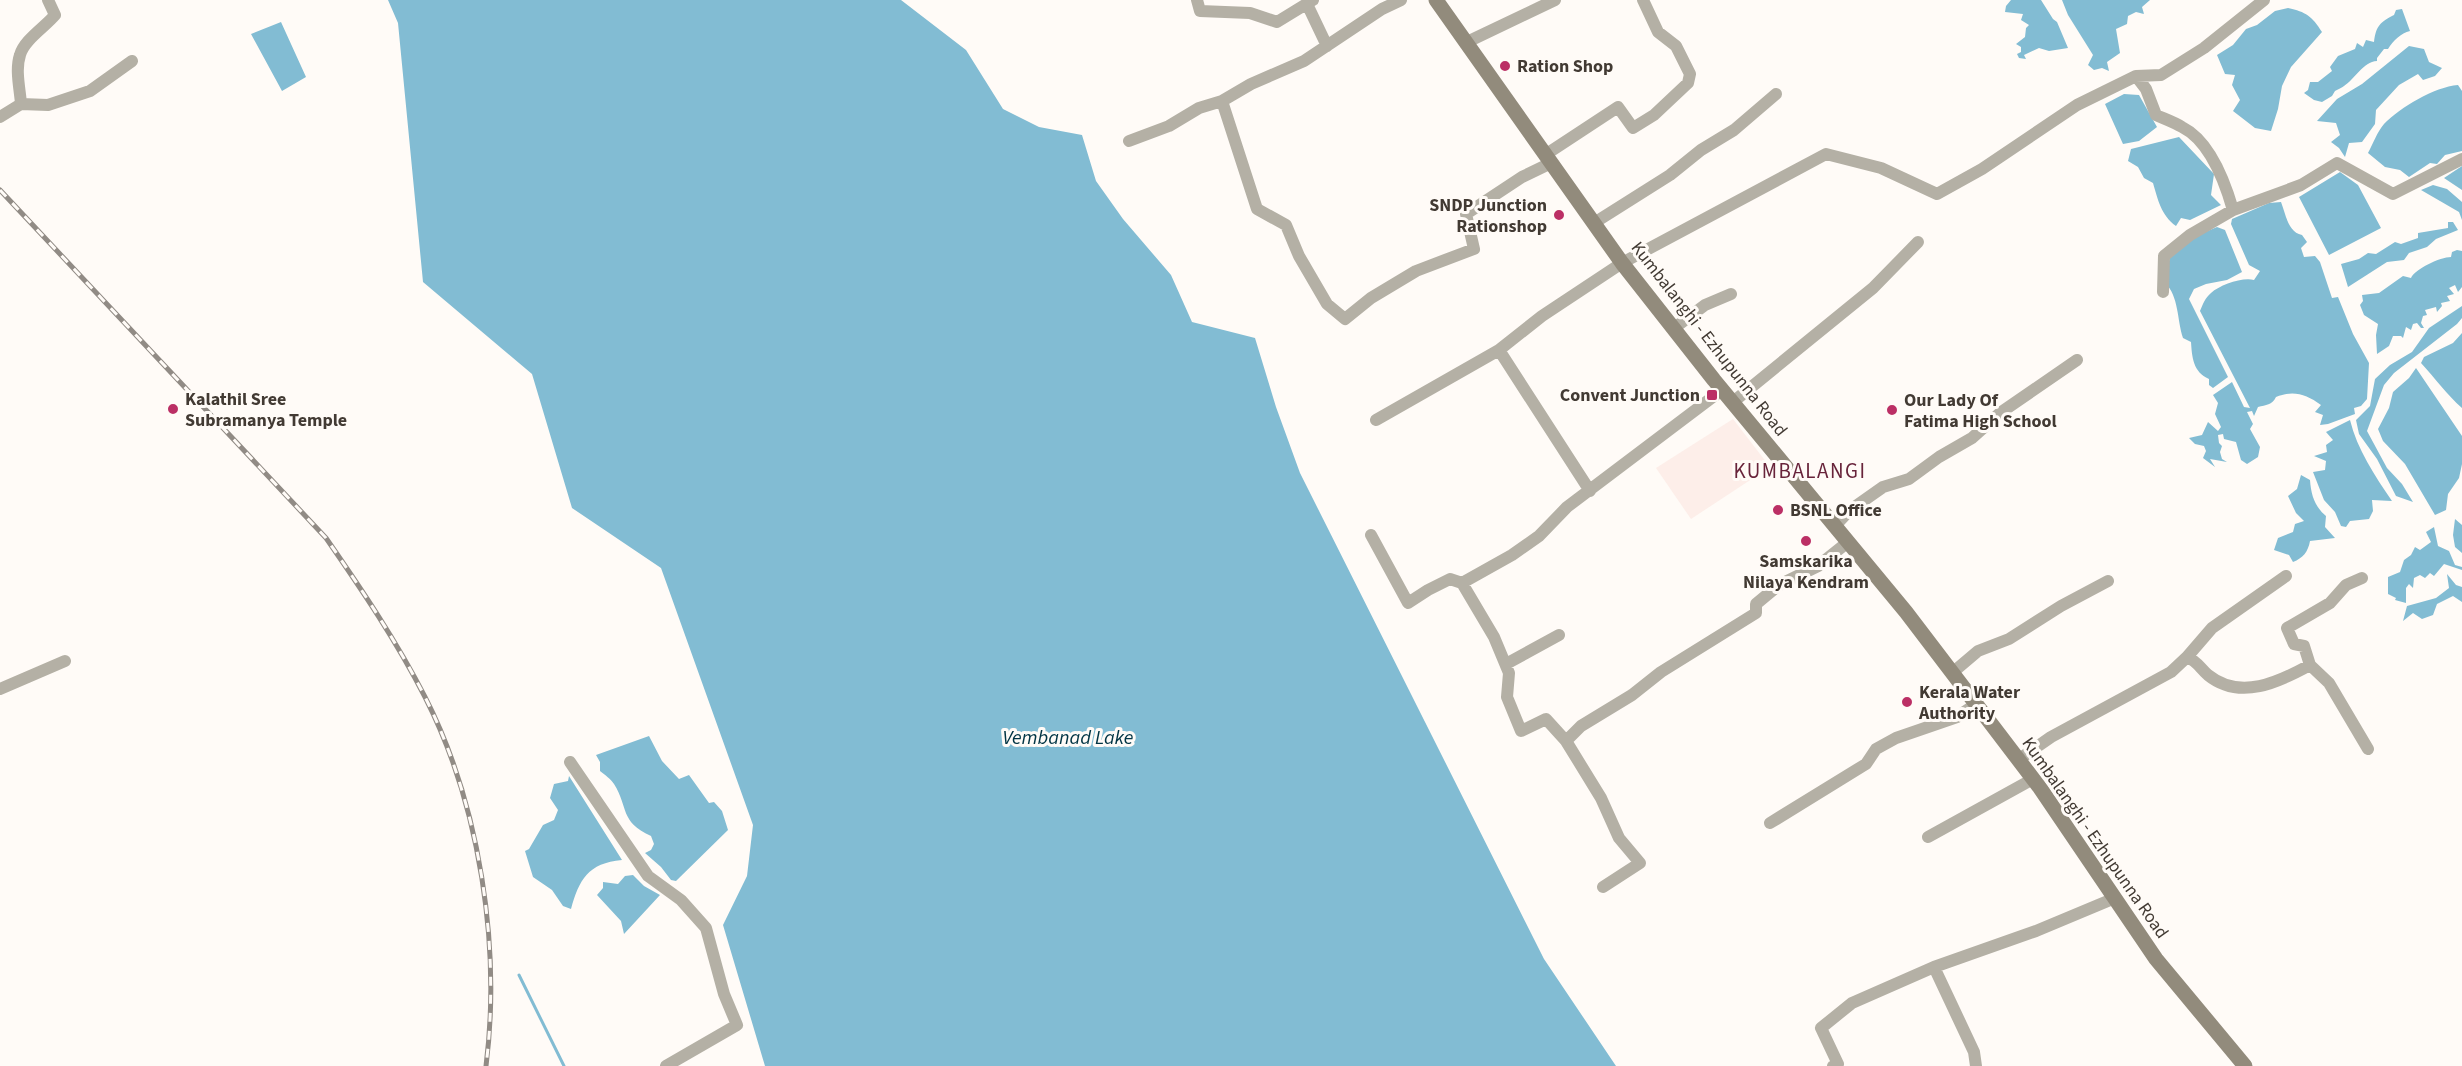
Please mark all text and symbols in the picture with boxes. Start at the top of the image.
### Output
place label: Ration Shop [1517,54,1613,79]
marker: Ration Shop [1498,59,1512,73]
place label: SNDP Junction Rationshop [1429,193,1547,239]
marker: SNDP Junction Rationshop [1552,208,1566,222]
street label: Kumbalanghi - Ezhupunna Road [1625,236,1793,442]
place label: Convent Junction [1560,383,1700,408]
place label: Kalathil Sree Subramanya Temple [185,387,347,433]
marker: Convent Junction [1705,388,1719,402]
place label: Our Lady Of Fatima High School [1904,388,2057,434]
marker: Kalathil Sree Subramanya Temple [166,402,180,416]
marker: Our Lady Of Fatima High School [1885,403,1899,417]
district label: KUMBALANGI [1733,456,1867,486]
place label: BSNL Office [1790,498,1882,523]
marker: BSNL Office [1771,503,1785,517]
marker: Samskarika Nilaya Kendram [1799,534,1813,548]
place label: Samskarika Nilaya Kendram [1743,549,1869,595]
place label: Kerala Water Authority [1918,680,2021,726]
marker: Kerala Water Authority [1900,695,1914,709]
water label: Vembanad Lake [1003,724,1133,752]
street label: Kumbalanghi - Ezhupunna Road [2016,732,2174,944]

